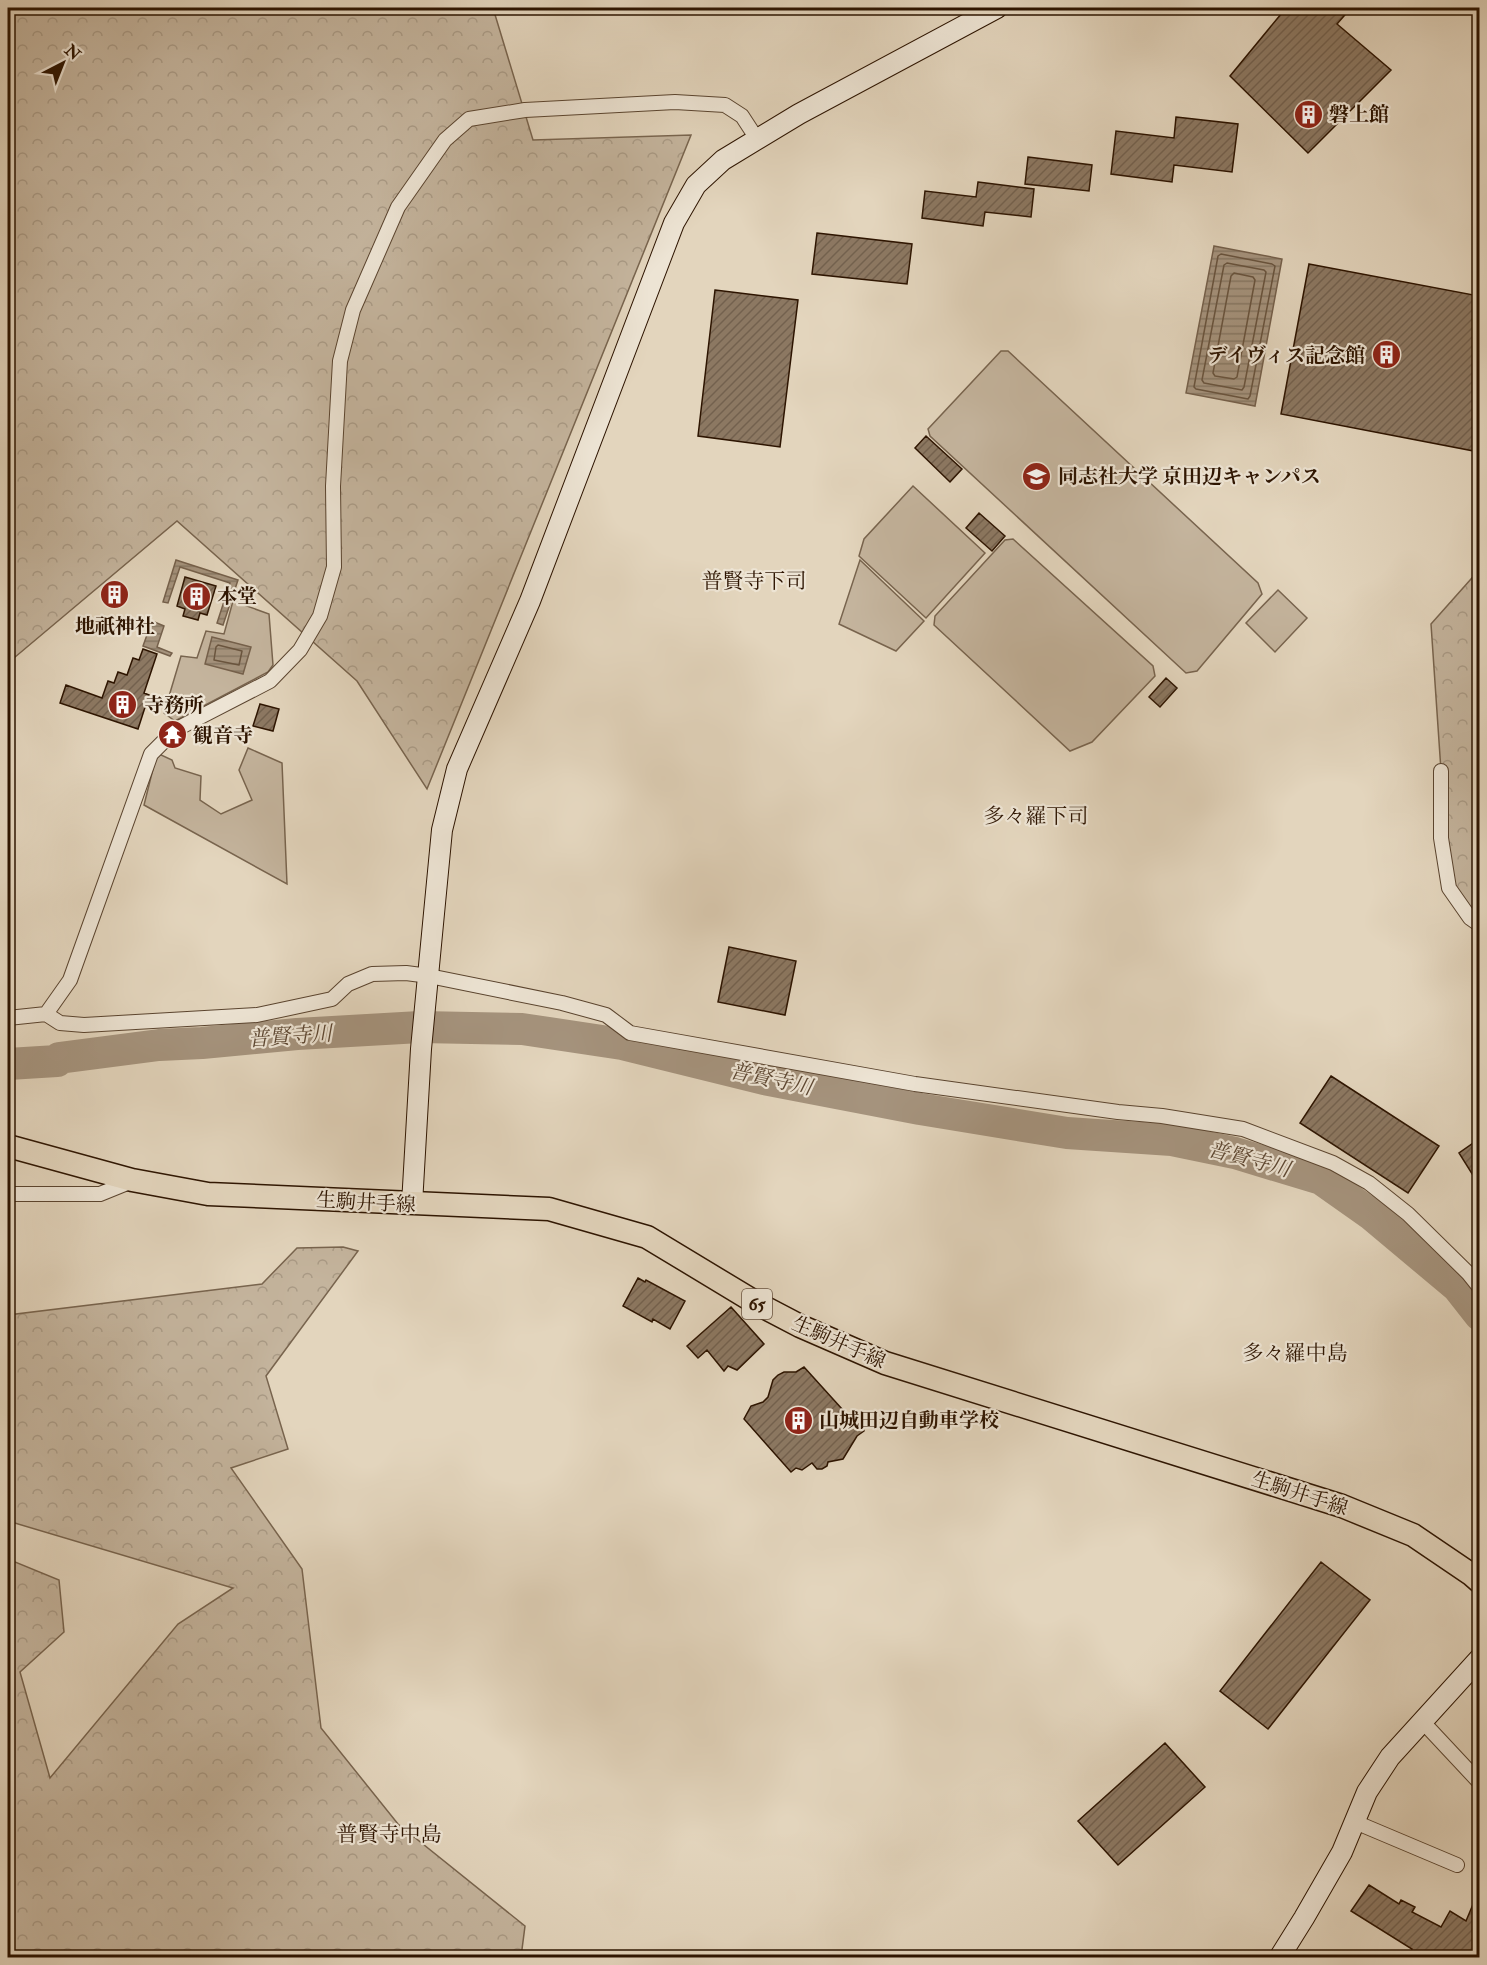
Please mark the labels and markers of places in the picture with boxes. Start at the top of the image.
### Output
building icon: 磐上館 [1292,98,1324,130]
place label: 磐上館 [1329,102,1389,127]
building icon: デイヴィス記念館 [1370,339,1402,371]
place label: デイヴィス記念館 [1208,343,1365,368]
school or university icon: 同志社大学 京田辺キャンパス [1021,460,1053,492]
place label: 同志社大学 京田辺キャンパス [1058,464,1321,489]
building icon: 地祇神社 [99,579,131,611]
building icon: 本堂 [180,580,212,612]
place label: 本堂 [217,584,257,609]
place label: 地祇神社 [75,614,155,639]
building icon: 寺務所 [107,689,139,721]
place label: 寺務所 [144,693,204,718]
temple icon: 観音寺 [156,719,188,751]
place label: 観音寺 [193,723,253,748]
building icon: 山城田辺自動車学校 [782,1404,814,1436]
place label: 山城田辺自動車学校 [819,1408,999,1433]

